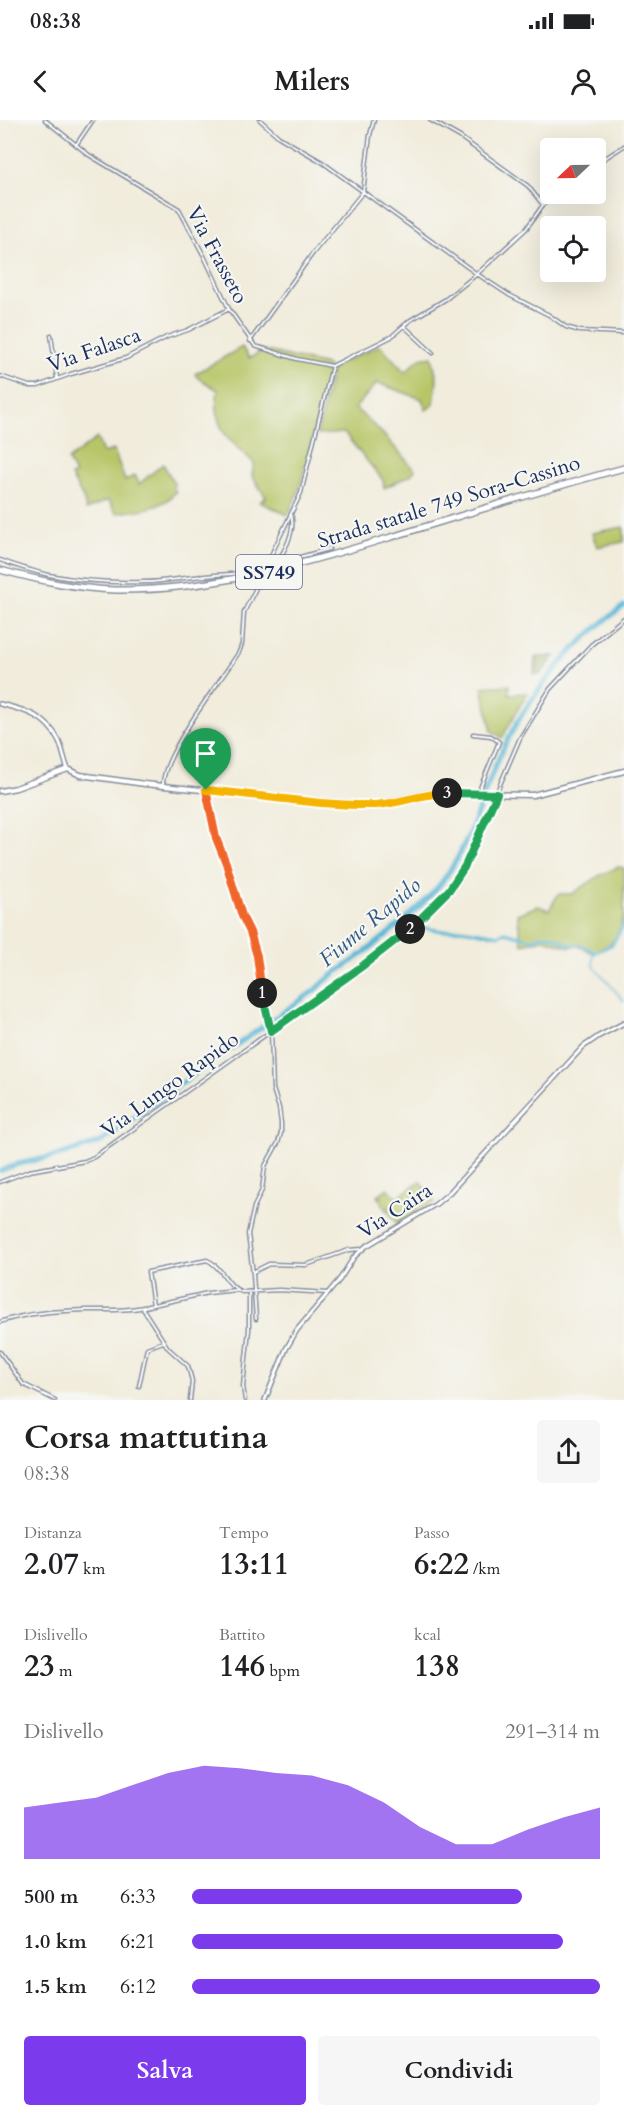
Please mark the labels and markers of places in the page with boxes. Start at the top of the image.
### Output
pin [180,728,231,790]
pin: 3 [432,778,462,808]
pin: 2 [395,914,425,944]
pin: 1 [247,978,277,1008]

